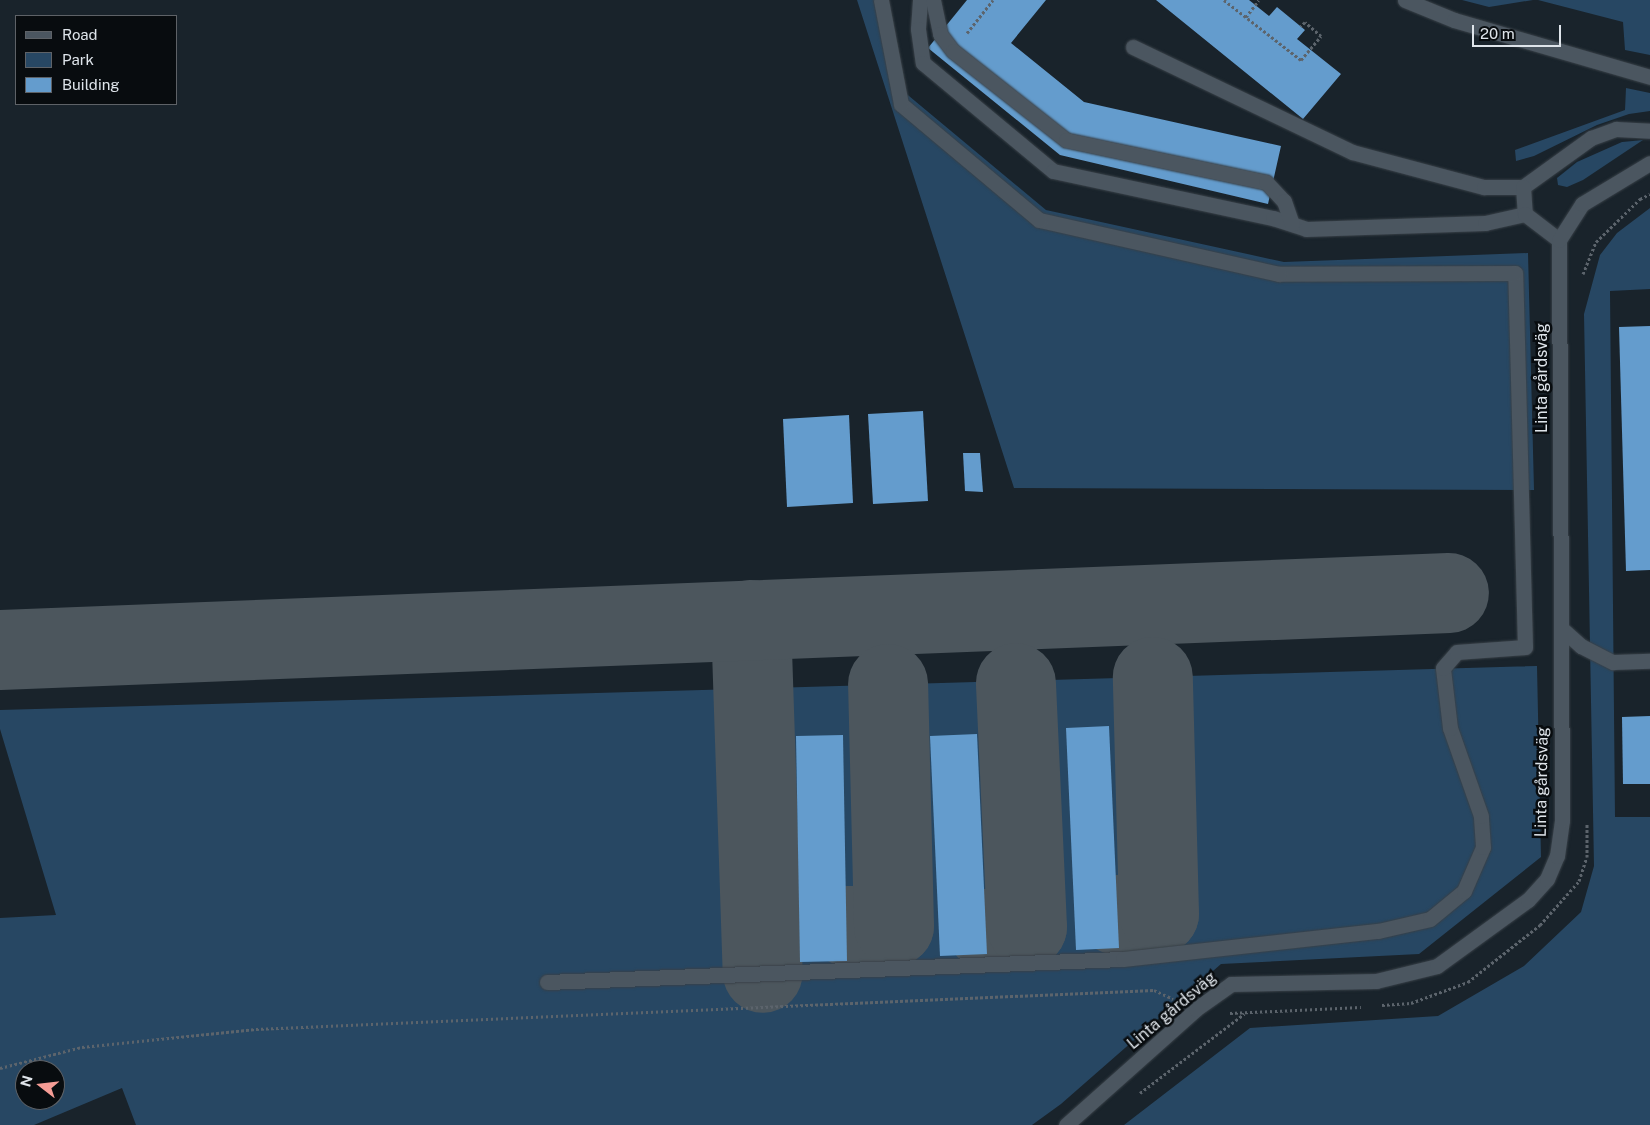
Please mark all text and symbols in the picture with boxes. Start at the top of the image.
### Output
legend [15,15,178,105]
scale bar [1475,15,1564,47]
text: 20 m [1480,25,1515,42]
text: Road [62,26,98,43]
text: Park [62,51,94,68]
text: Building [62,76,120,93]
street label: Linta gårdsväg [1532,323,1552,433]
street label: Linta gårdsväg [1531,727,1553,837]
street label: Linta gårdsväg [1124,968,1220,1054]
north arrow [15,1060,65,1110]
text: N [17,1074,36,1089]

